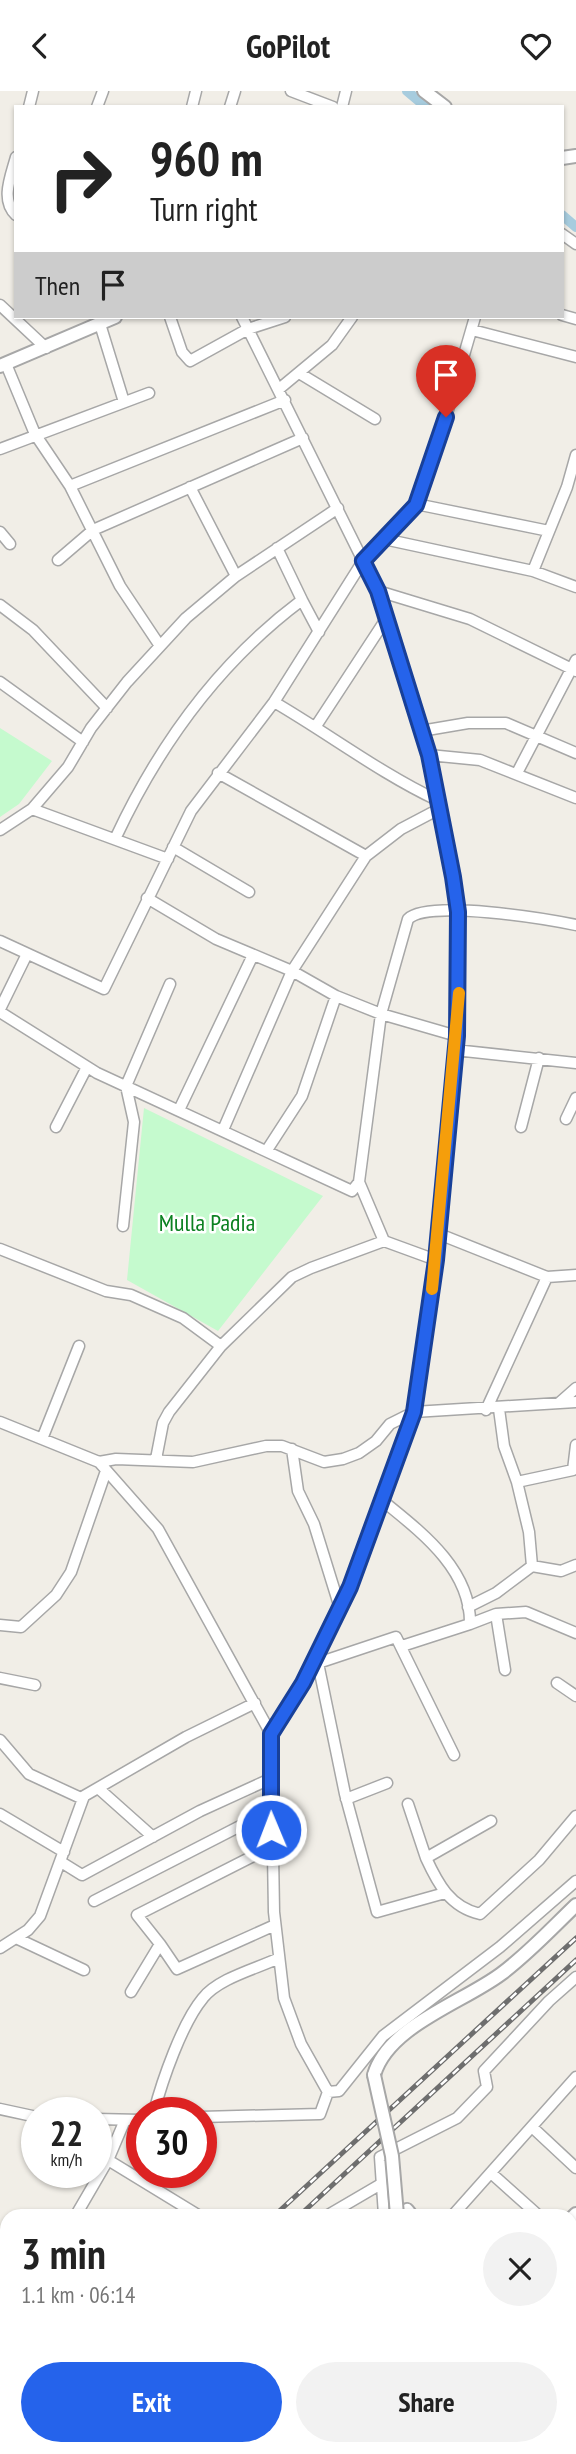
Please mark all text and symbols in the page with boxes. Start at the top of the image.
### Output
text: GoPilot [246,25,330,67]
icon: back [21,27,59,65]
icon: heart [517,27,555,65]
text: 960 m [150,126,263,190]
icon: right [35,133,126,224]
text: Turn right [150,188,258,230]
icon: arrive [94,266,132,304]
text: Then [35,269,80,302]
pin [416,345,476,417]
icon: arrive [427,356,465,394]
park label: Mulla Padia [159,1207,255,1238]
position arrow [234,1793,308,1867]
speed limit sign: 30 [126,2097,217,2188]
text: 22 [50,2110,83,2156]
text: km/h [51,2148,82,2171]
text: 3 min [21,2226,106,2281]
button: close [483,2232,557,2306]
text: 1.1 km · 06:14 [21,2280,135,2309]
button: Exit [21,2362,282,2442]
button: Share [296,2362,557,2442]

